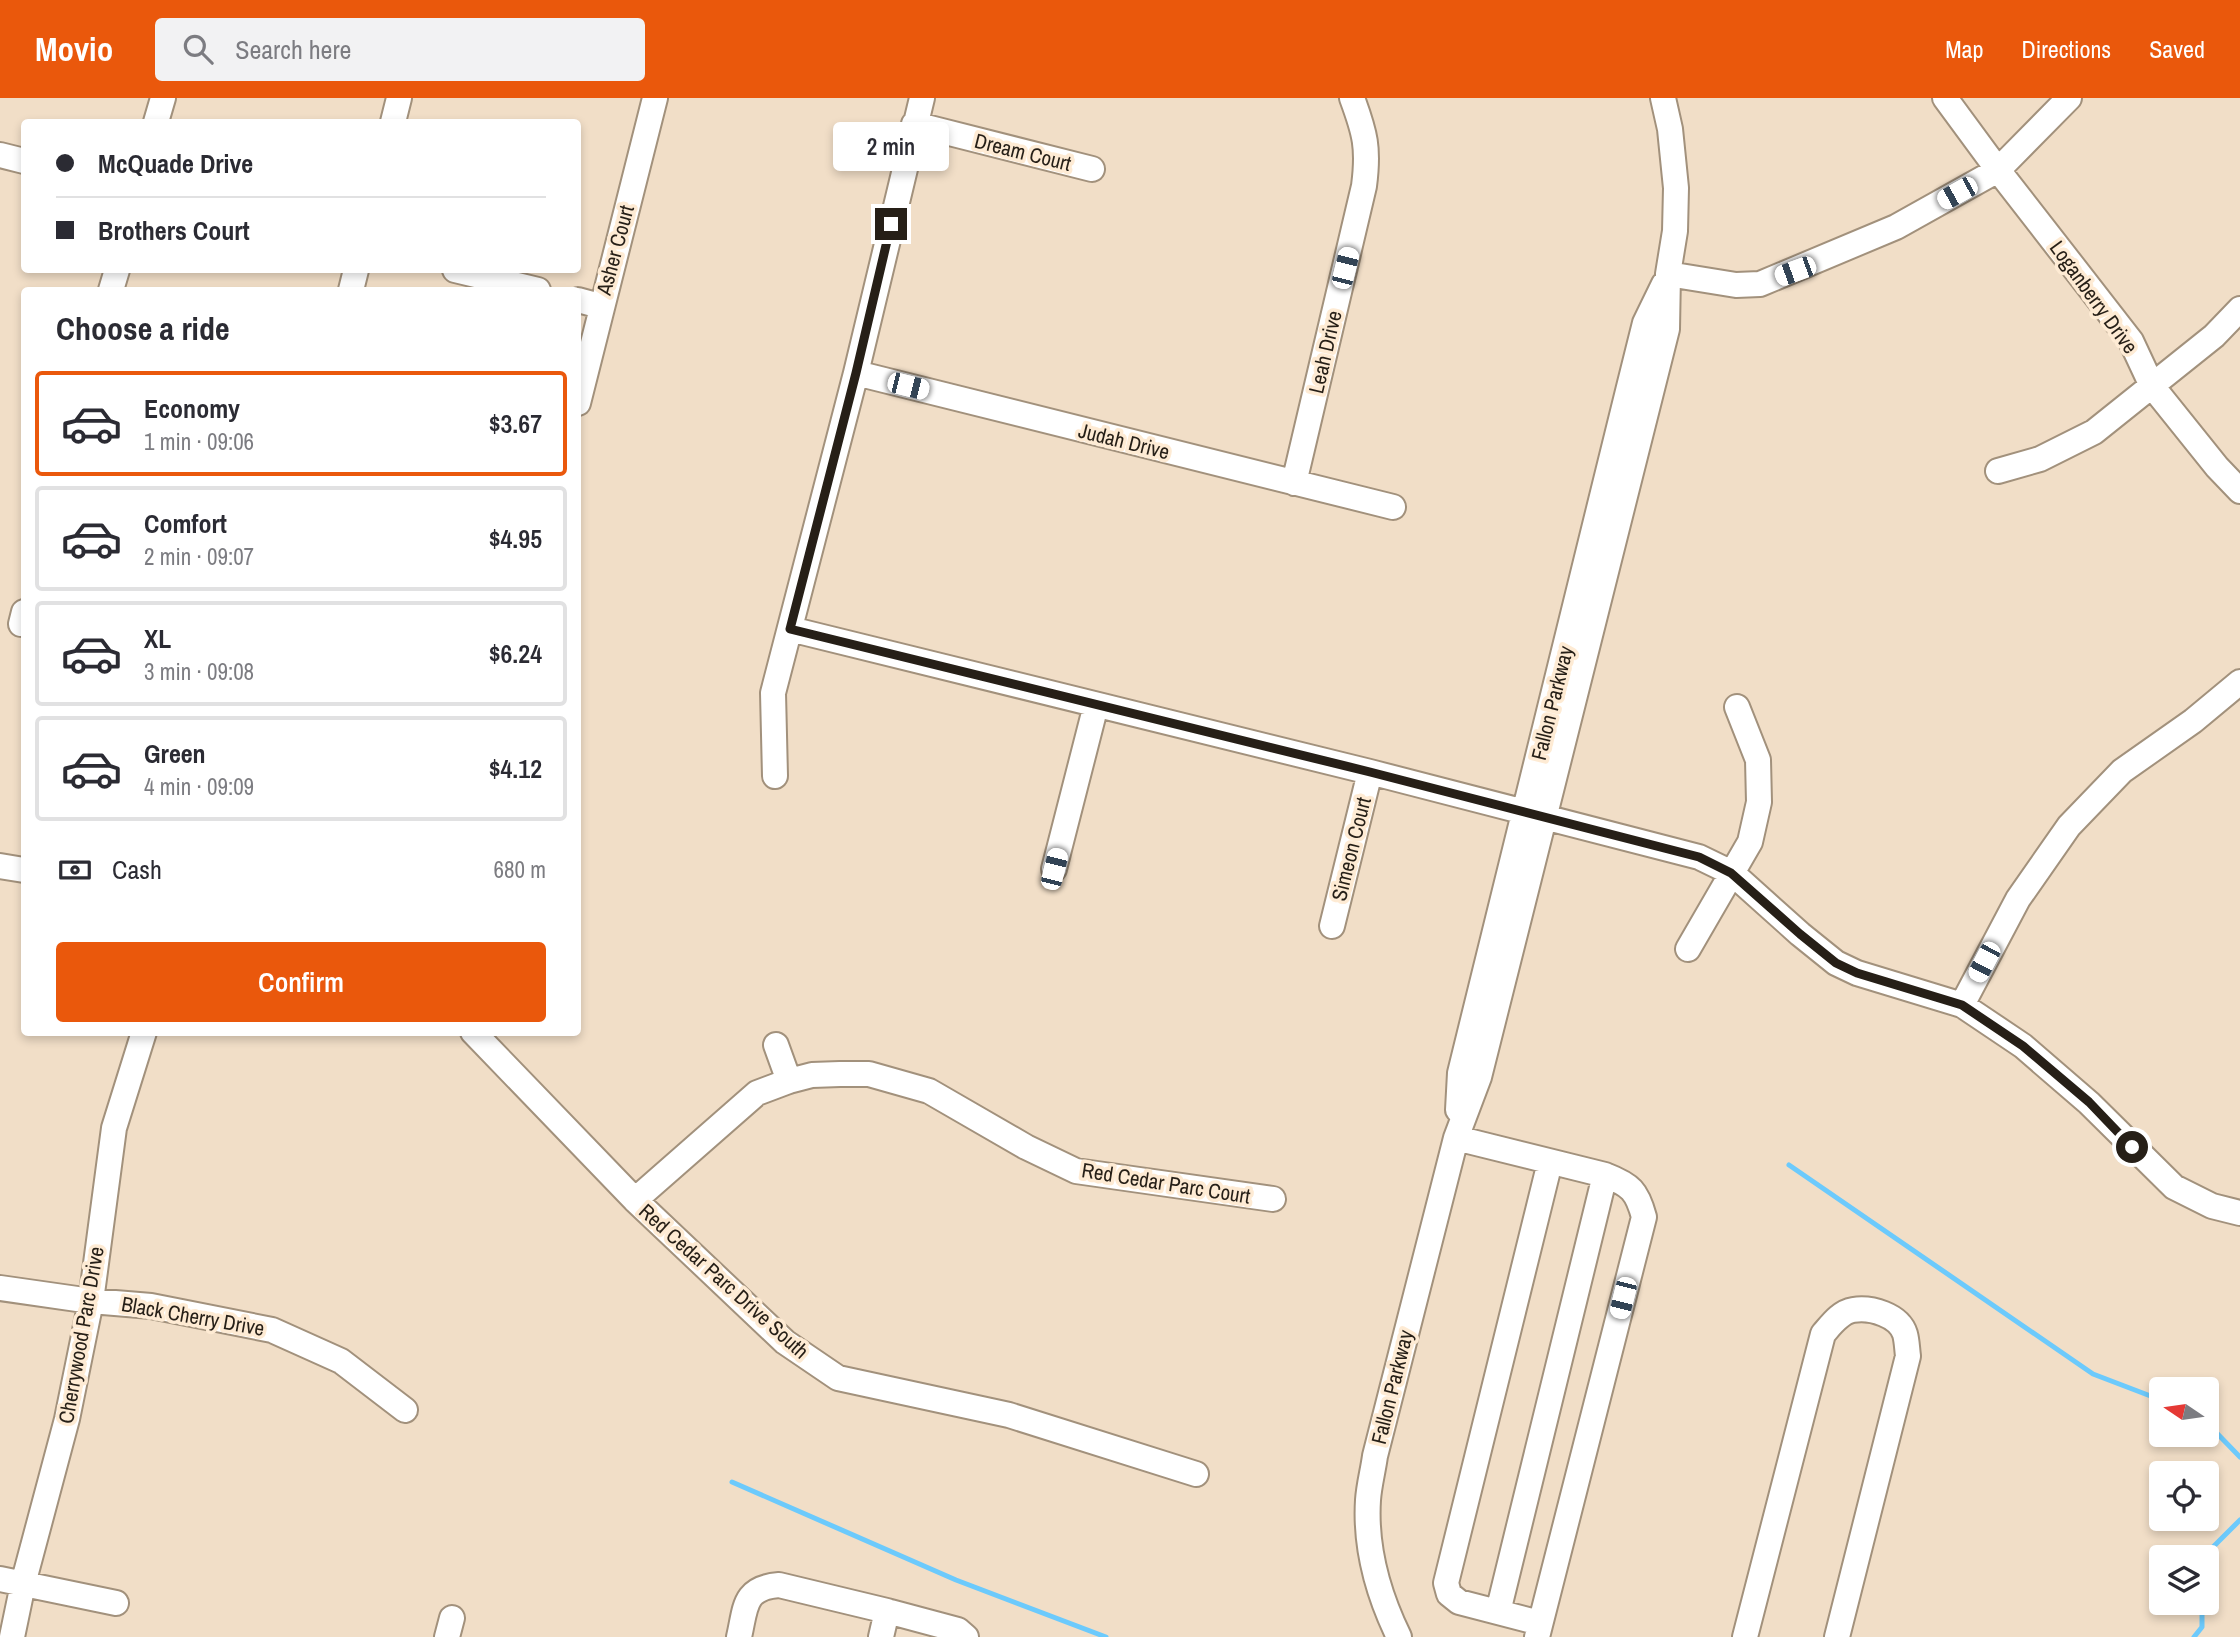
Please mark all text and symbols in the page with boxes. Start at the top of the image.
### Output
search box [155,18,645,81]
text: Movio [35,27,113,71]
icon: search [179,30,217,68]
text: Search here [235,32,351,67]
text: Map [1945,33,1983,65]
text: Directions [2021,33,2111,65]
text: Saved [2149,33,2205,65]
callout: 2 min [833,122,949,172]
street label: Dream Court [972,126,1075,178]
text: 2 min [867,131,915,162]
text: McQuade Drive [98,146,253,181]
car [1934,174,1981,212]
street label: Asher Court [589,202,641,299]
route end [875,208,907,240]
text: Brothers Court [98,213,250,248]
street label: Loganberry Drive [2043,235,2145,359]
car [1330,245,1361,291]
car [1772,254,1819,288]
text: Choose a ride [56,307,230,350]
street label: Leah Drive [1301,308,1349,396]
car [886,371,931,401]
text: Economy [144,391,240,426]
icon: car [60,392,123,455]
text: $3.67 [489,406,542,441]
street label: Judah Drive [1075,416,1173,466]
text: 1 min · 09:06 [144,426,254,457]
text: Comfort [144,506,227,541]
icon: car [60,507,123,570]
text: $4.95 [489,521,542,556]
text: 2 min · 09:07 [144,541,254,572]
text: XL [144,621,171,656]
icon: car [60,622,123,685]
text: $6.24 [489,636,542,671]
street label: Fallon Parkway [1524,642,1580,763]
text: 3 min · 09:08 [144,656,254,687]
text: Green [144,736,206,771]
icon: car [60,737,123,800]
text: $4.12 [489,751,542,786]
text: 4 min · 09:09 [144,771,254,802]
street label: Simeon Court [1324,794,1378,904]
car [1039,846,1070,892]
icon: cash [56,851,94,889]
text: Cash [112,852,162,887]
text: 680 m [494,854,546,885]
car [1965,939,2004,985]
button: Confirm [56,942,546,1022]
route start [2116,1131,2148,1163]
street label: Red Cedar Parc Court [1080,1155,1253,1211]
street label: Red Cedar Parc Drive South [633,1197,815,1365]
street label: Cherrywood Parc Drive [51,1244,111,1426]
car [1608,1275,1639,1321]
street label: Black Cherry Drive [119,1289,267,1343]
street label: Fallon Parkway [1364,1326,1420,1447]
north arrow [2149,1377,2219,1447]
map controls [2149,1377,2219,1615]
button: locate [2149,1461,2219,1531]
button: layers [2149,1545,2219,1615]

